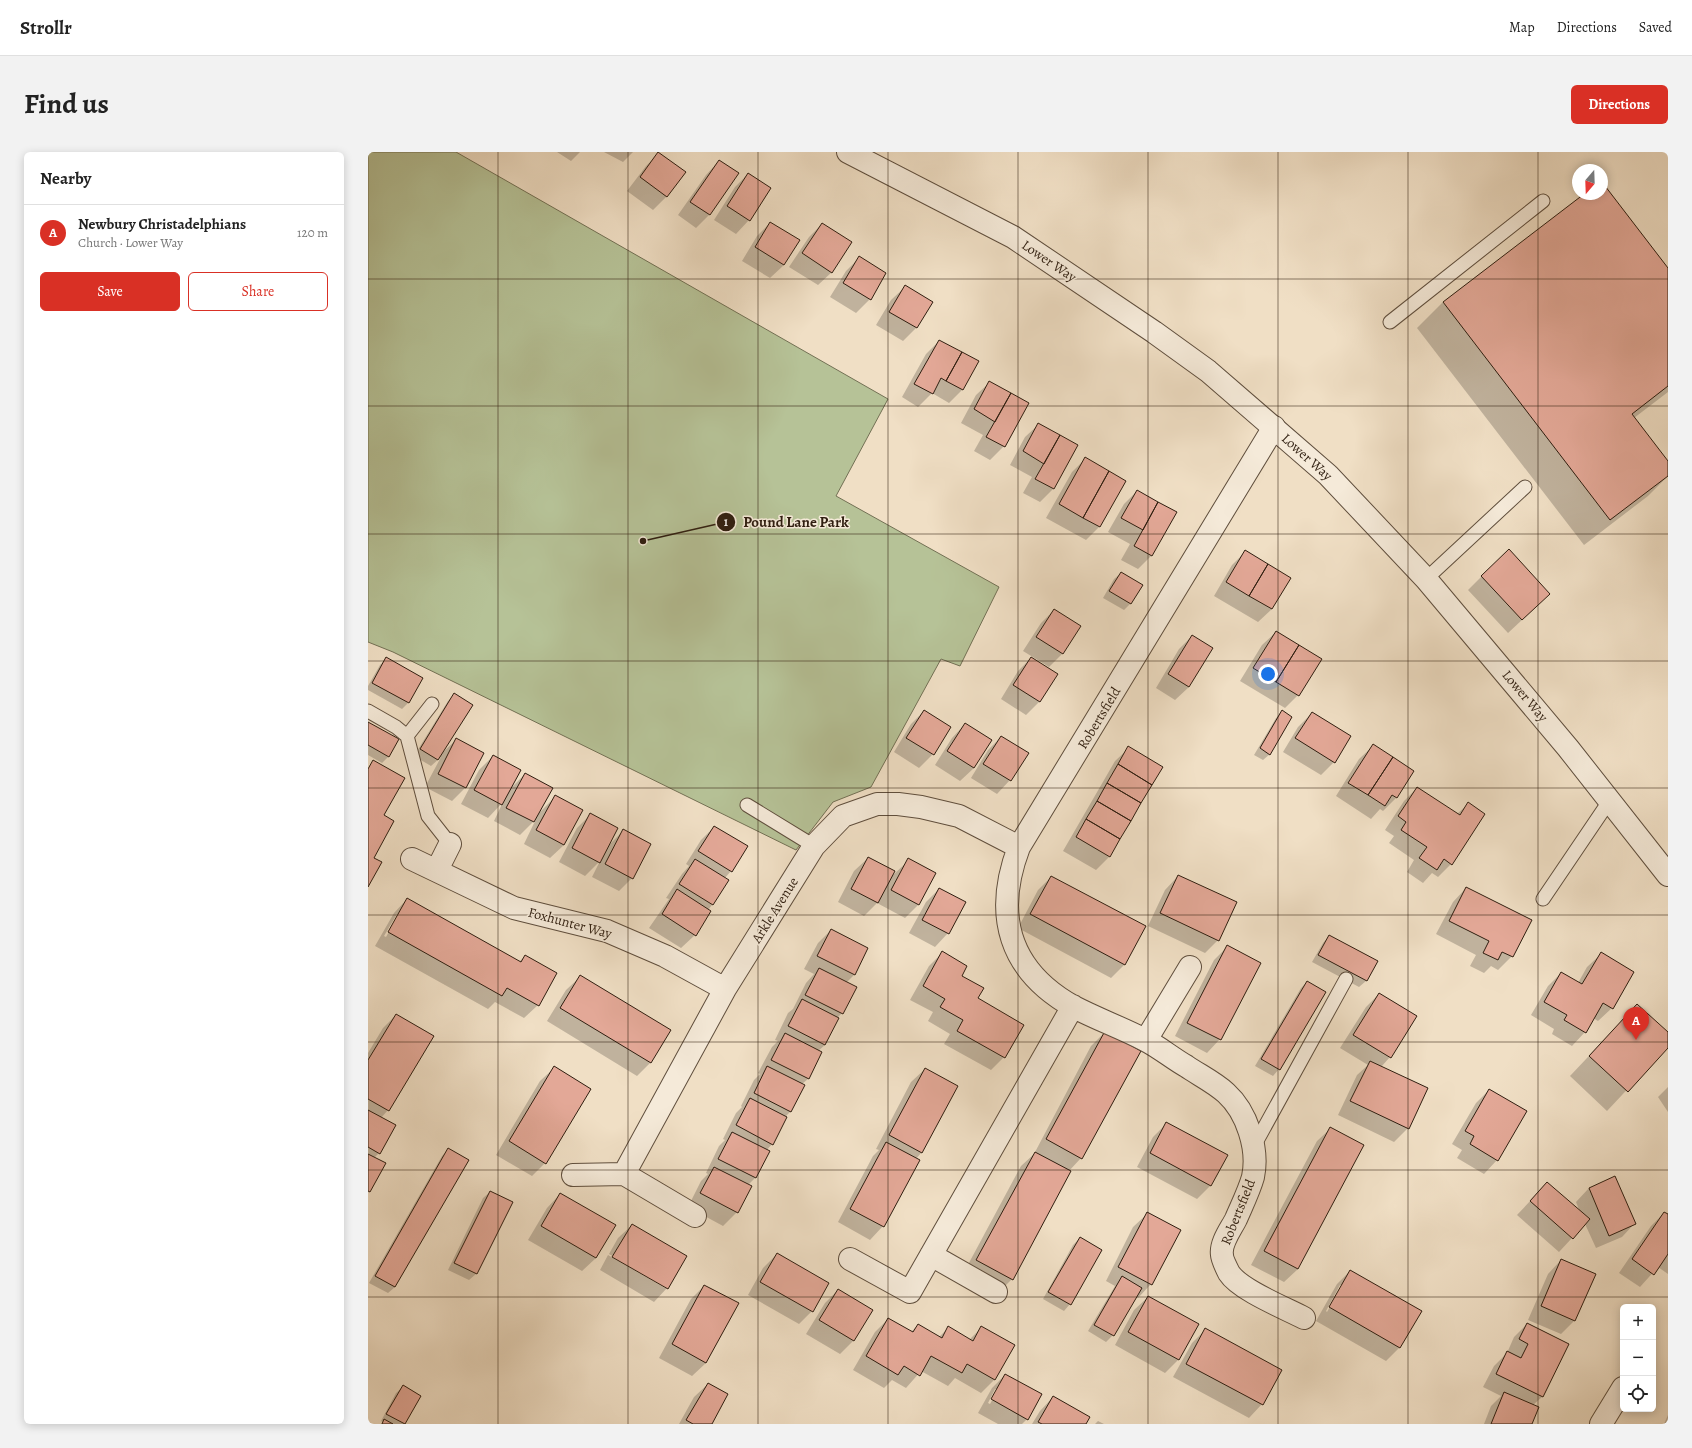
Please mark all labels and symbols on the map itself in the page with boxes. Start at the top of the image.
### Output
north arrow [1572,164,1608,200]
street label: Lower Way [1018,236,1081,287]
street label: Lower Way [1277,429,1337,485]
callout: Pound Lane Park [716,508,857,535]
text: Pound Lane Park [743,512,849,532]
text: 1 [724,514,729,530]
your location [1258,664,1278,684]
street label: Lower Way [1498,666,1553,727]
street label: Robertsfield [1073,683,1125,753]
street label: Arkle Avenue [747,873,803,947]
street label: Foxhunter Way [526,903,615,944]
pin: A [1623,1007,1649,1040]
street label: Robertsfield [1216,1176,1260,1248]

